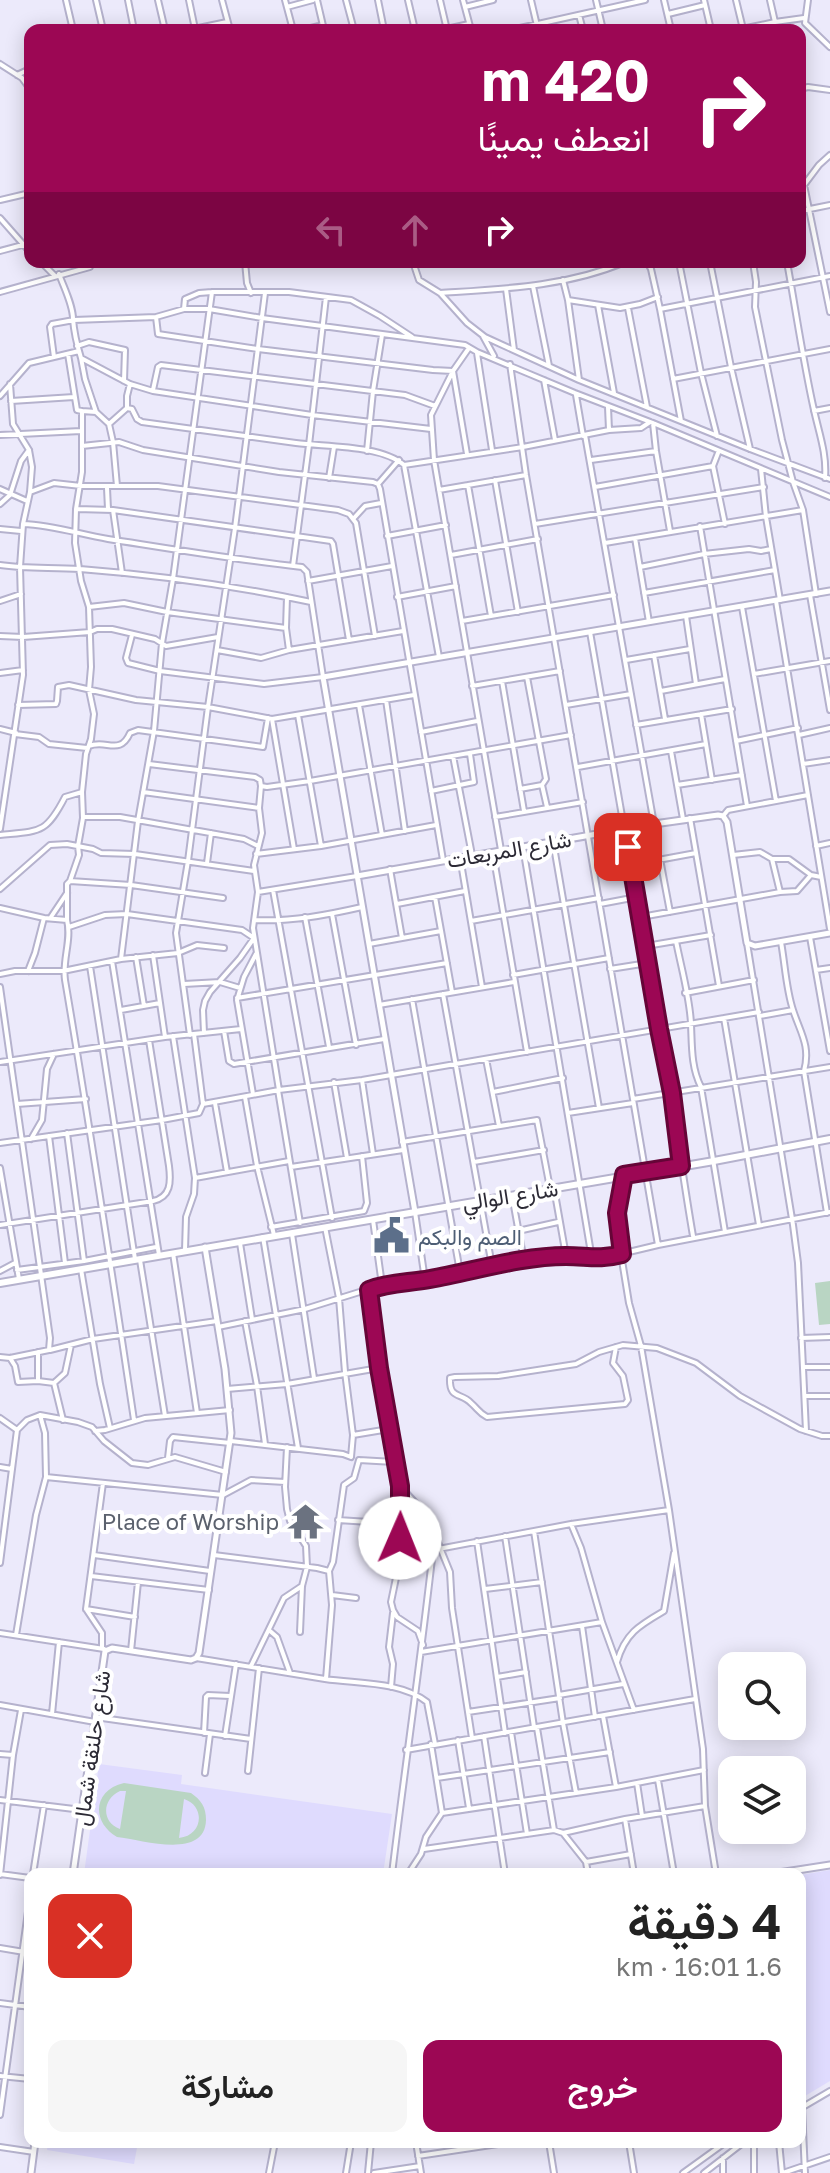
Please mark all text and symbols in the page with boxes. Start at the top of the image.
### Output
text: 420 m [481,46,650,113]
icon: right [678,56,782,160]
text: انعطف يمينًا [478,116,650,159]
icon: left [309,208,353,252]
icon: ahead [393,208,437,252]
icon: right [477,208,521,252]
pin [594,813,662,881]
street label: شارع المربعات [445,825,574,875]
icon: arrive [606,825,650,869]
street label: شارع الوالي [460,1174,561,1222]
public building icon: الصم والبكم [373,1217,411,1255]
place label: الصم والبكم [418,1223,522,1252]
position arrow [358,1496,442,1580]
temple icon: Place of Worship [286,1502,324,1540]
place label: Place of Worship [102,1508,279,1535]
map controls [718,1652,806,1844]
button: search [718,1652,806,1740]
street label: شارع حلنقة شمال [67,1669,117,1828]
button: layers [718,1756,806,1844]
text: 4 دقيقة [627,1892,782,1950]
button: close [48,1894,132,1978]
text: 1.6 km · 16:01 [616,1951,782,1982]
button: مشاركة [48,2040,407,2132]
button: خروج [423,2040,782,2132]

